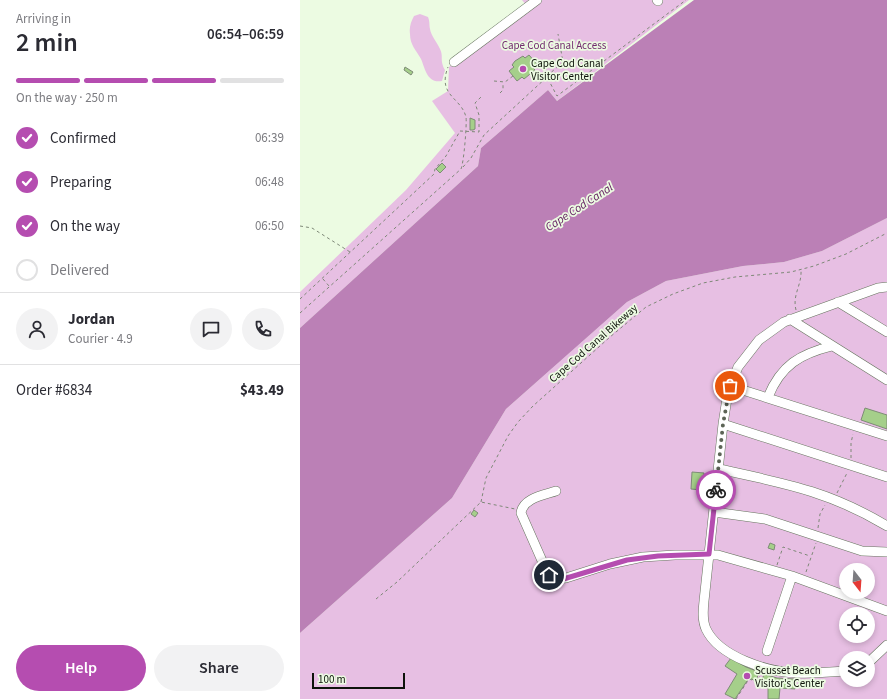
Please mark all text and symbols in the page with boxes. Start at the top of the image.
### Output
text: Arriving in [16,10,71,28]
text: 2 min [16,24,78,61]
text: 06:54–06:59 [207,24,284,45]
park label: Cape Cod Canal Access [502,38,607,53]
place label: Cape Cod Canal Visitor Center [531,56,604,84]
marker: Cape Cod Canal Visitor Center [518,64,528,74]
text: On the way · 250 m [16,89,118,107]
icon: check [16,127,38,149]
text: Confirmed [50,128,116,149]
text: 06:39 [255,129,284,147]
icon: check [16,171,38,193]
text: Preparing [50,172,111,193]
text: 06:48 [255,173,284,191]
water label: Cape Cod Canal [542,179,617,236]
icon: check [16,215,38,237]
text: On the way [50,216,120,237]
text: 06:50 [255,217,284,235]
text: Delivered [50,260,109,281]
street label: Cape Cod Canal Bikeway [546,301,641,386]
button: person [16,308,58,350]
button: chat [190,308,232,350]
button: phone [242,308,284,350]
text: Jordan [68,309,115,330]
text: Courier · 4.9 [68,330,133,348]
pin [713,369,747,403]
icon: bag [719,375,741,397]
text: Order #6834 [16,380,92,401]
text: $43.49 [240,380,284,401]
courier [696,470,736,510]
icon: bike [705,479,727,501]
pin [532,558,566,592]
north arrow [839,563,875,599]
map controls [839,563,875,687]
icon: home [538,564,560,586]
button: locate [839,607,875,643]
button: Help [16,645,146,691]
button: Share [154,645,284,691]
button: layers [839,651,875,687]
place label: Scusset Beach Visitor's Center [755,663,824,691]
scale bar [312,671,405,690]
marker: Scusset Beach Visitor's Center [742,671,752,681]
text: 100 m [318,672,346,687]

